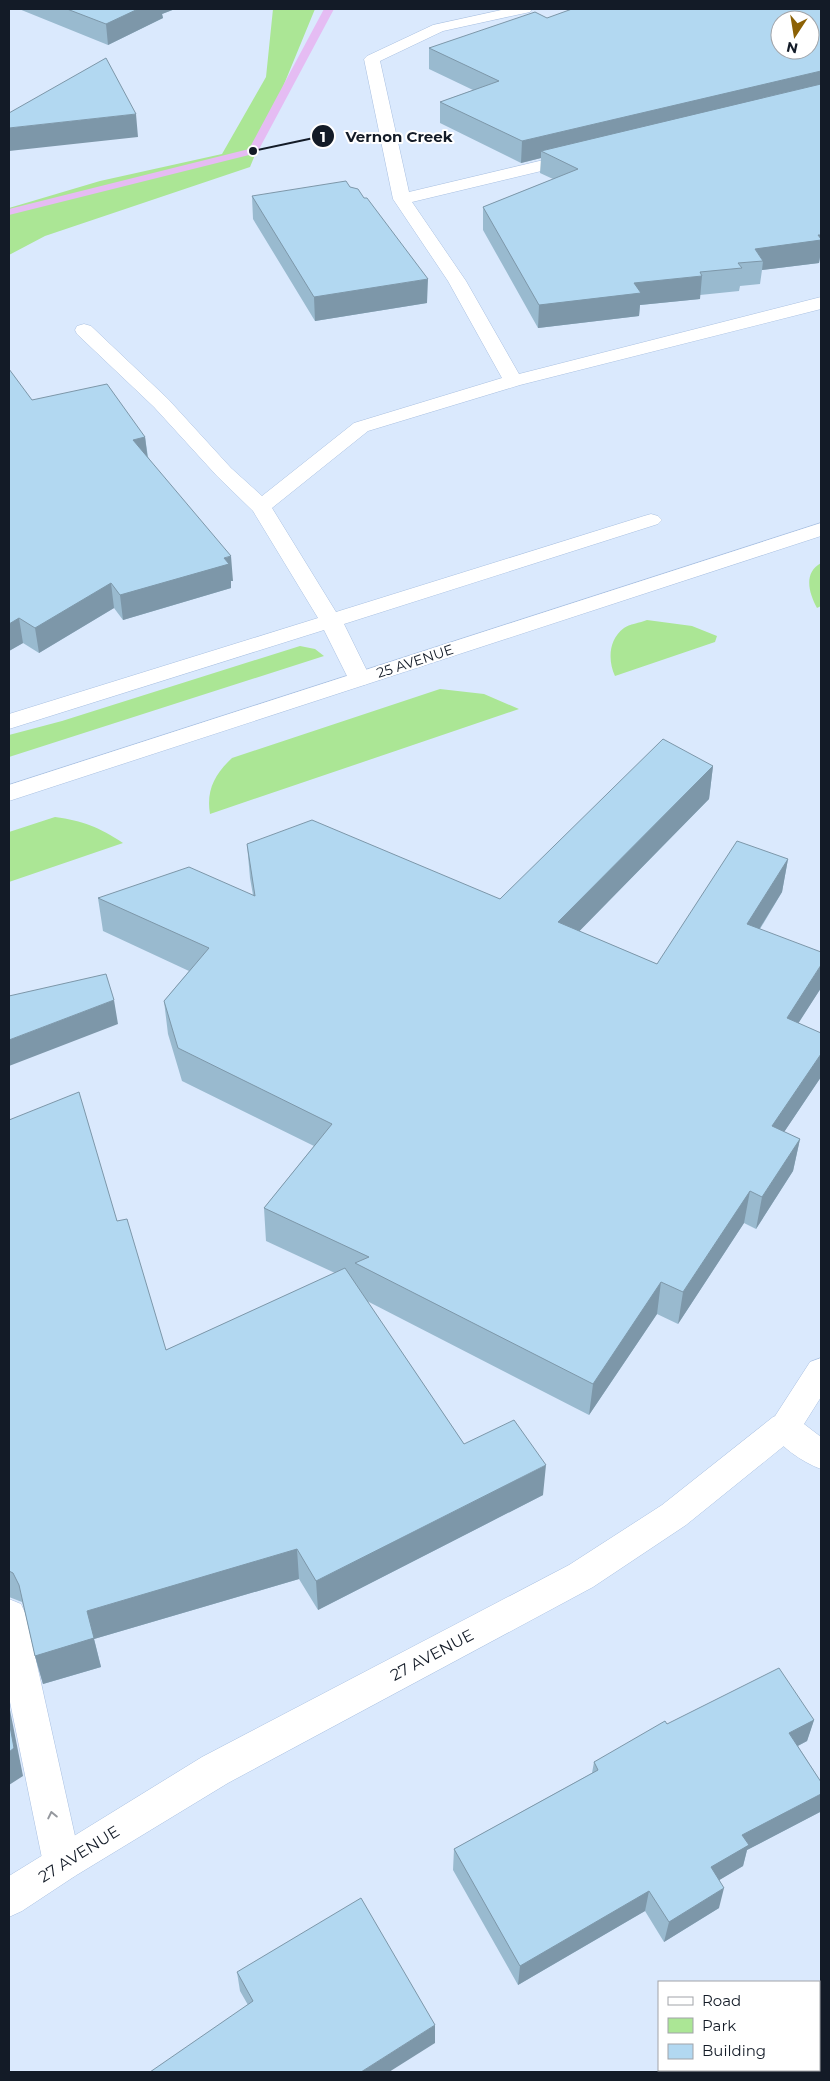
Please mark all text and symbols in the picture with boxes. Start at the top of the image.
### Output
north arrow [770,10,820,60]
text: N [785,38,800,58]
callout: Vernon Creek [311,121,463,151]
text: 1 [320,127,326,146]
text: Vernon Creek [344,127,453,146]
street label: 25 AVENUE [374,640,456,682]
street label: 27 AVENUE [387,1625,477,1685]
one-way arrow [47,1811,58,1820]
street label: 27 AVENUE [35,1822,123,1886]
legend [658,1981,820,2071]
text: Road [702,1991,741,2010]
text: Park [702,2016,736,2035]
text: Building [702,2041,766,2060]

